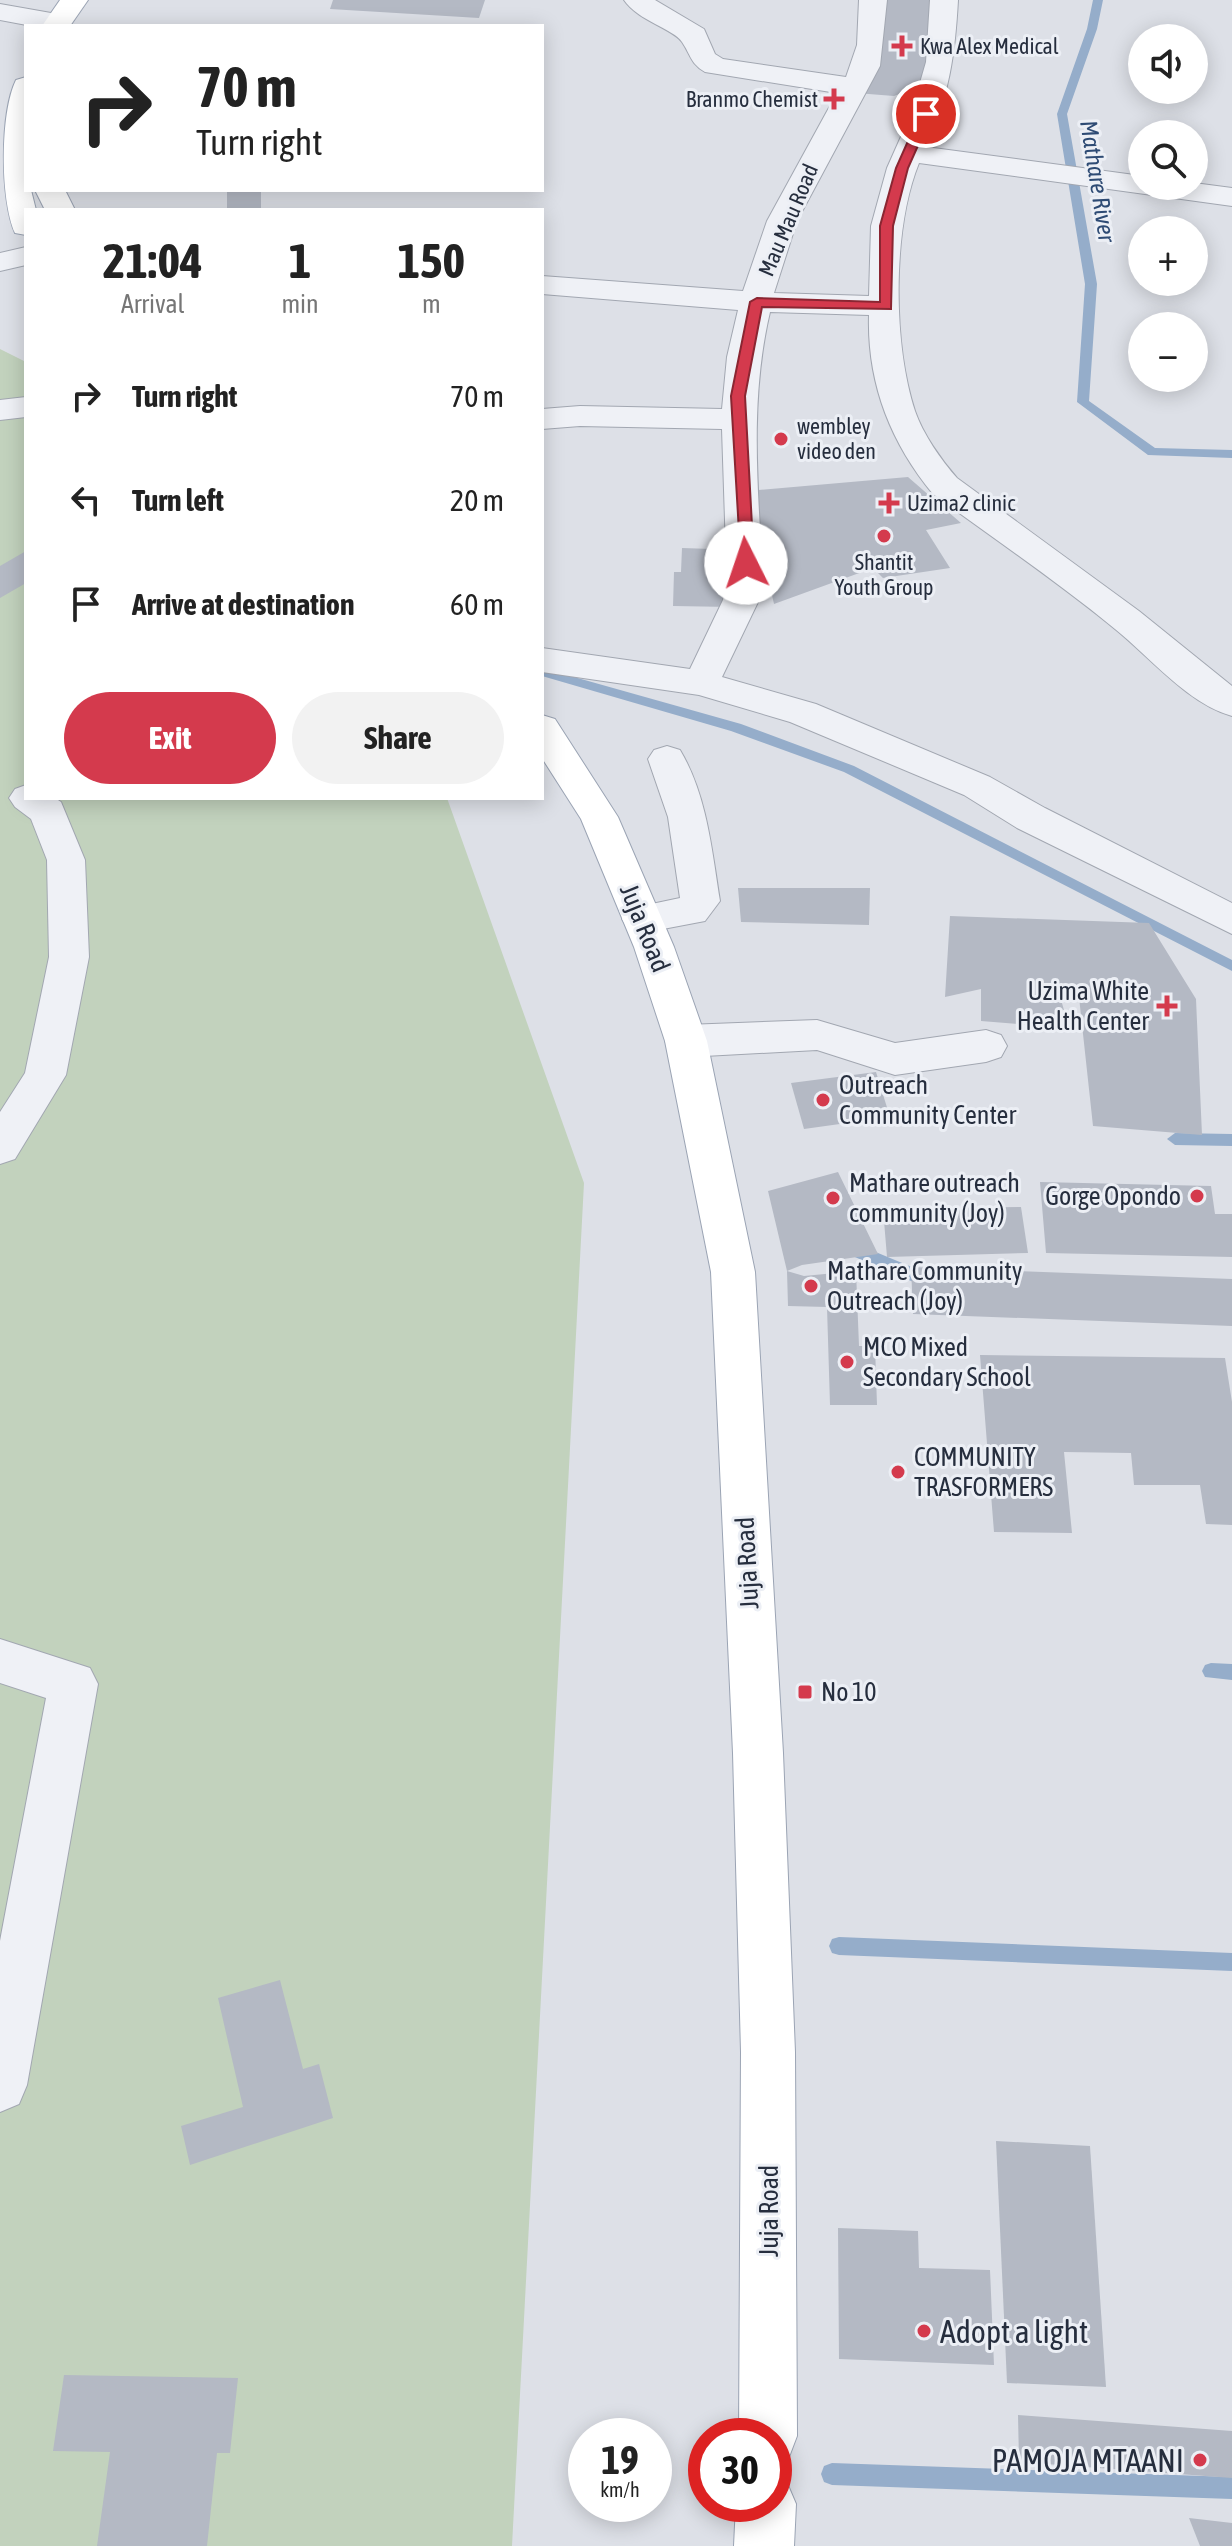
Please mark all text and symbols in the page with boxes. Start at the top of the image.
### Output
map controls [1128,24,1208,392]
button: sound [1128,24,1208,104]
place label: Kwa Alex Medical [920,33,1059,59]
marker: Kwa Alex Medical [891,35,913,57]
text: 70 m [196,55,297,119]
icon: right [64,56,168,160]
pin [892,80,960,148]
place label: Branmo Chemist [686,86,818,112]
marker: Branmo Chemist [825,90,843,108]
icon: arrive [904,92,948,136]
water label: Mathare River [1075,118,1121,245]
button: search [1128,120,1208,200]
text: Turn right [196,121,323,163]
street label: Mau Mau Road [753,160,823,280]
button: + [1128,216,1208,296]
text: 21:04 [103,233,203,288]
text: 1 [289,233,311,288]
text: 150 [398,233,465,288]
text: Arrival [121,289,184,319]
text: min [281,289,319,319]
text: m [422,289,441,319]
button: − [1128,312,1208,392]
icon: right [64,374,108,418]
text: Turn right [132,379,238,413]
text: 70 m [450,379,504,413]
place label: wembley video den [797,413,876,464]
marker: wembley video den [772,430,790,448]
icon: left [64,478,108,522]
text: Turn left [132,483,224,517]
text: 20 m [450,483,504,517]
place label: Uzima2 clinic [907,490,1016,516]
marker: Uzima2 clinic [878,492,900,514]
position arrow [704,521,788,605]
marker: Shantit Youth Group [875,527,893,545]
place label: Shantit Youth Group [834,549,934,600]
icon: arrive [64,582,108,626]
text: Arrive at destination [132,587,354,621]
text: 60 m [450,587,504,621]
button: Exit [64,692,276,784]
button: Share [292,692,504,784]
street label: Juja Road [614,880,676,976]
place label: Uzima White Health Center [1017,976,1149,1036]
marker: Uzima White Health Center [1156,995,1178,1017]
place label: Outreach Community Center [839,1070,1016,1130]
marker: Outreach Community Center [814,1091,832,1109]
place label: Mathare outreach community (Joy) [849,1168,1020,1228]
place label: Gorge Opondo [1045,1181,1181,1211]
marker: Gorge Opondo [1188,1187,1206,1205]
marker: Mathare outreach community (Joy) [824,1189,842,1207]
place label: Mathare Community Outreach (Joy) [827,1256,1023,1316]
marker: Mathare Community Outreach (Joy) [802,1277,820,1295]
place label: MCO Mixed Secondary School [863,1332,1031,1392]
marker: MCO Mixed Secondary School [838,1353,856,1371]
place label: COMMUNITY TRASFORMERS [914,1442,1053,1502]
marker: COMMUNITY TRASFORMERS [889,1463,907,1481]
street label: Juja Road [730,1516,764,1610]
place label: No 10 [821,1677,877,1707]
marker: No 10 [796,1683,814,1701]
street label: Juja Road [754,2165,784,2257]
place label: Adopt a light [940,2313,1088,2350]
marker: Adopt a light [915,2322,933,2340]
speed limit sign: 30 [688,2418,792,2522]
text: 19 [601,2437,639,2482]
place label: PAMOJA MTAANI [992,2442,1184,2479]
marker: PAMOJA MTAANI [1191,2451,1209,2469]
text: km/h [600,2478,640,2501]

